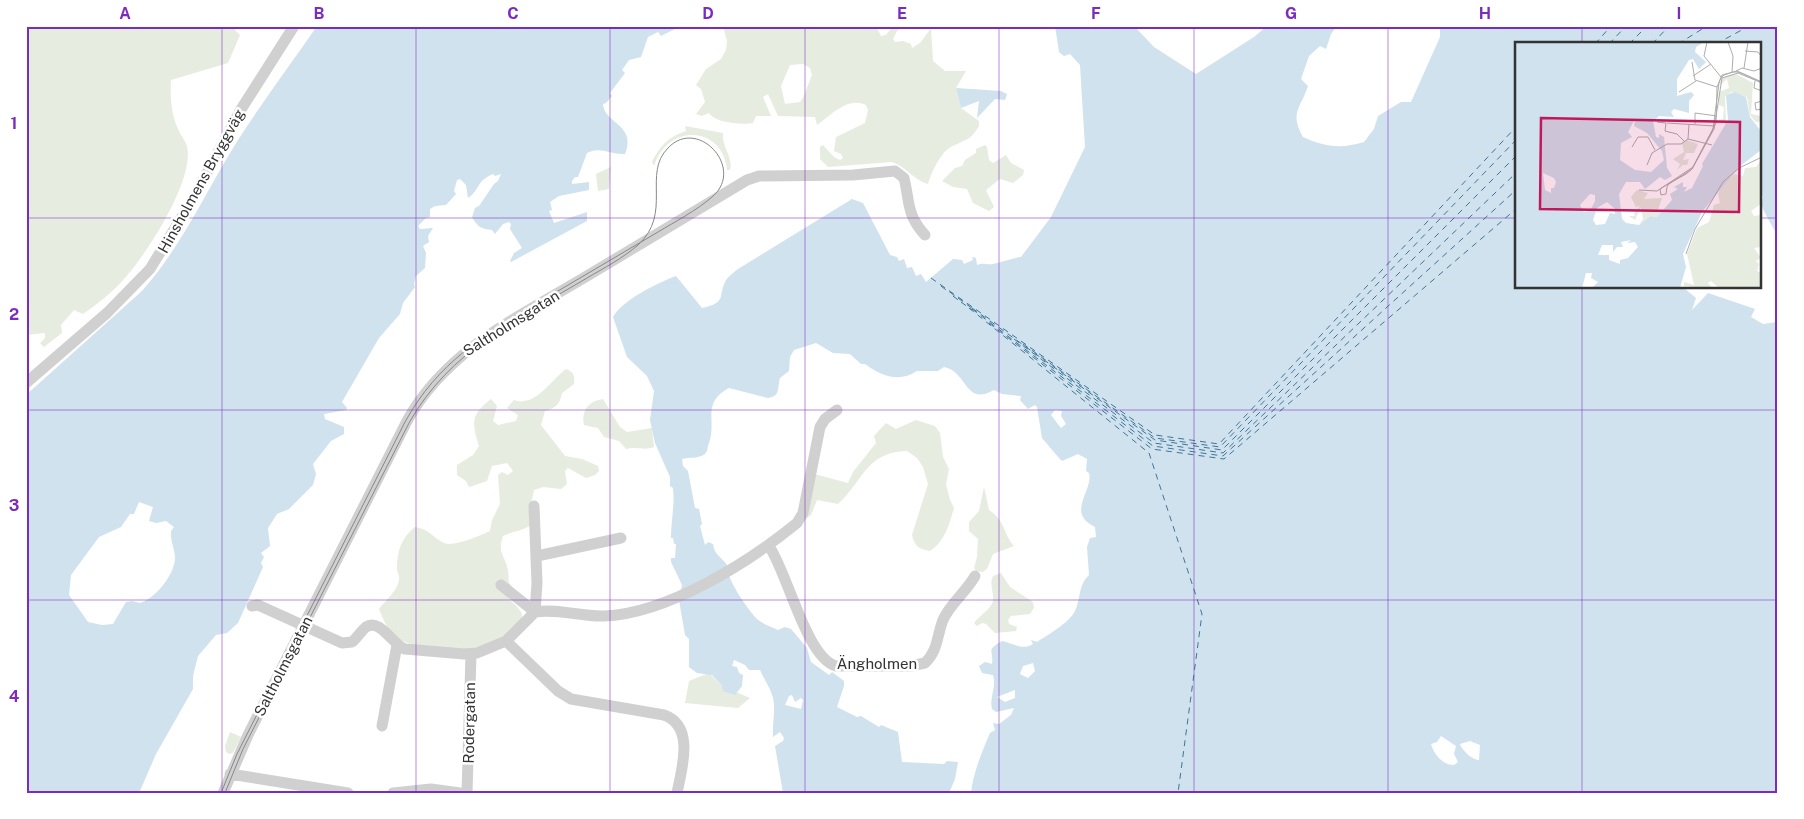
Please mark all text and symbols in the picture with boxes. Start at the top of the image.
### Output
text: A [119,4,131,23]
text: B [314,4,325,23]
text: C [507,4,519,23]
text: D [702,4,714,23]
text: E [897,4,907,23]
text: F [1091,4,1101,23]
text: G [1285,4,1297,23]
text: H [1479,4,1491,23]
text: I [1677,4,1681,23]
inset map [1515,42,1762,289]
street label: Hinsholmens Bryggväg [154,106,248,256]
text: 1 [11,114,17,133]
street label: Saltholmsgatan [460,287,562,359]
text: 2 [9,305,19,324]
text: 3 [9,496,19,515]
street label: Saltholmsgatan [250,613,316,719]
street label: Ängholmen [837,654,917,672]
street label: Rodergatan [460,682,478,764]
text: 4 [9,687,20,706]

